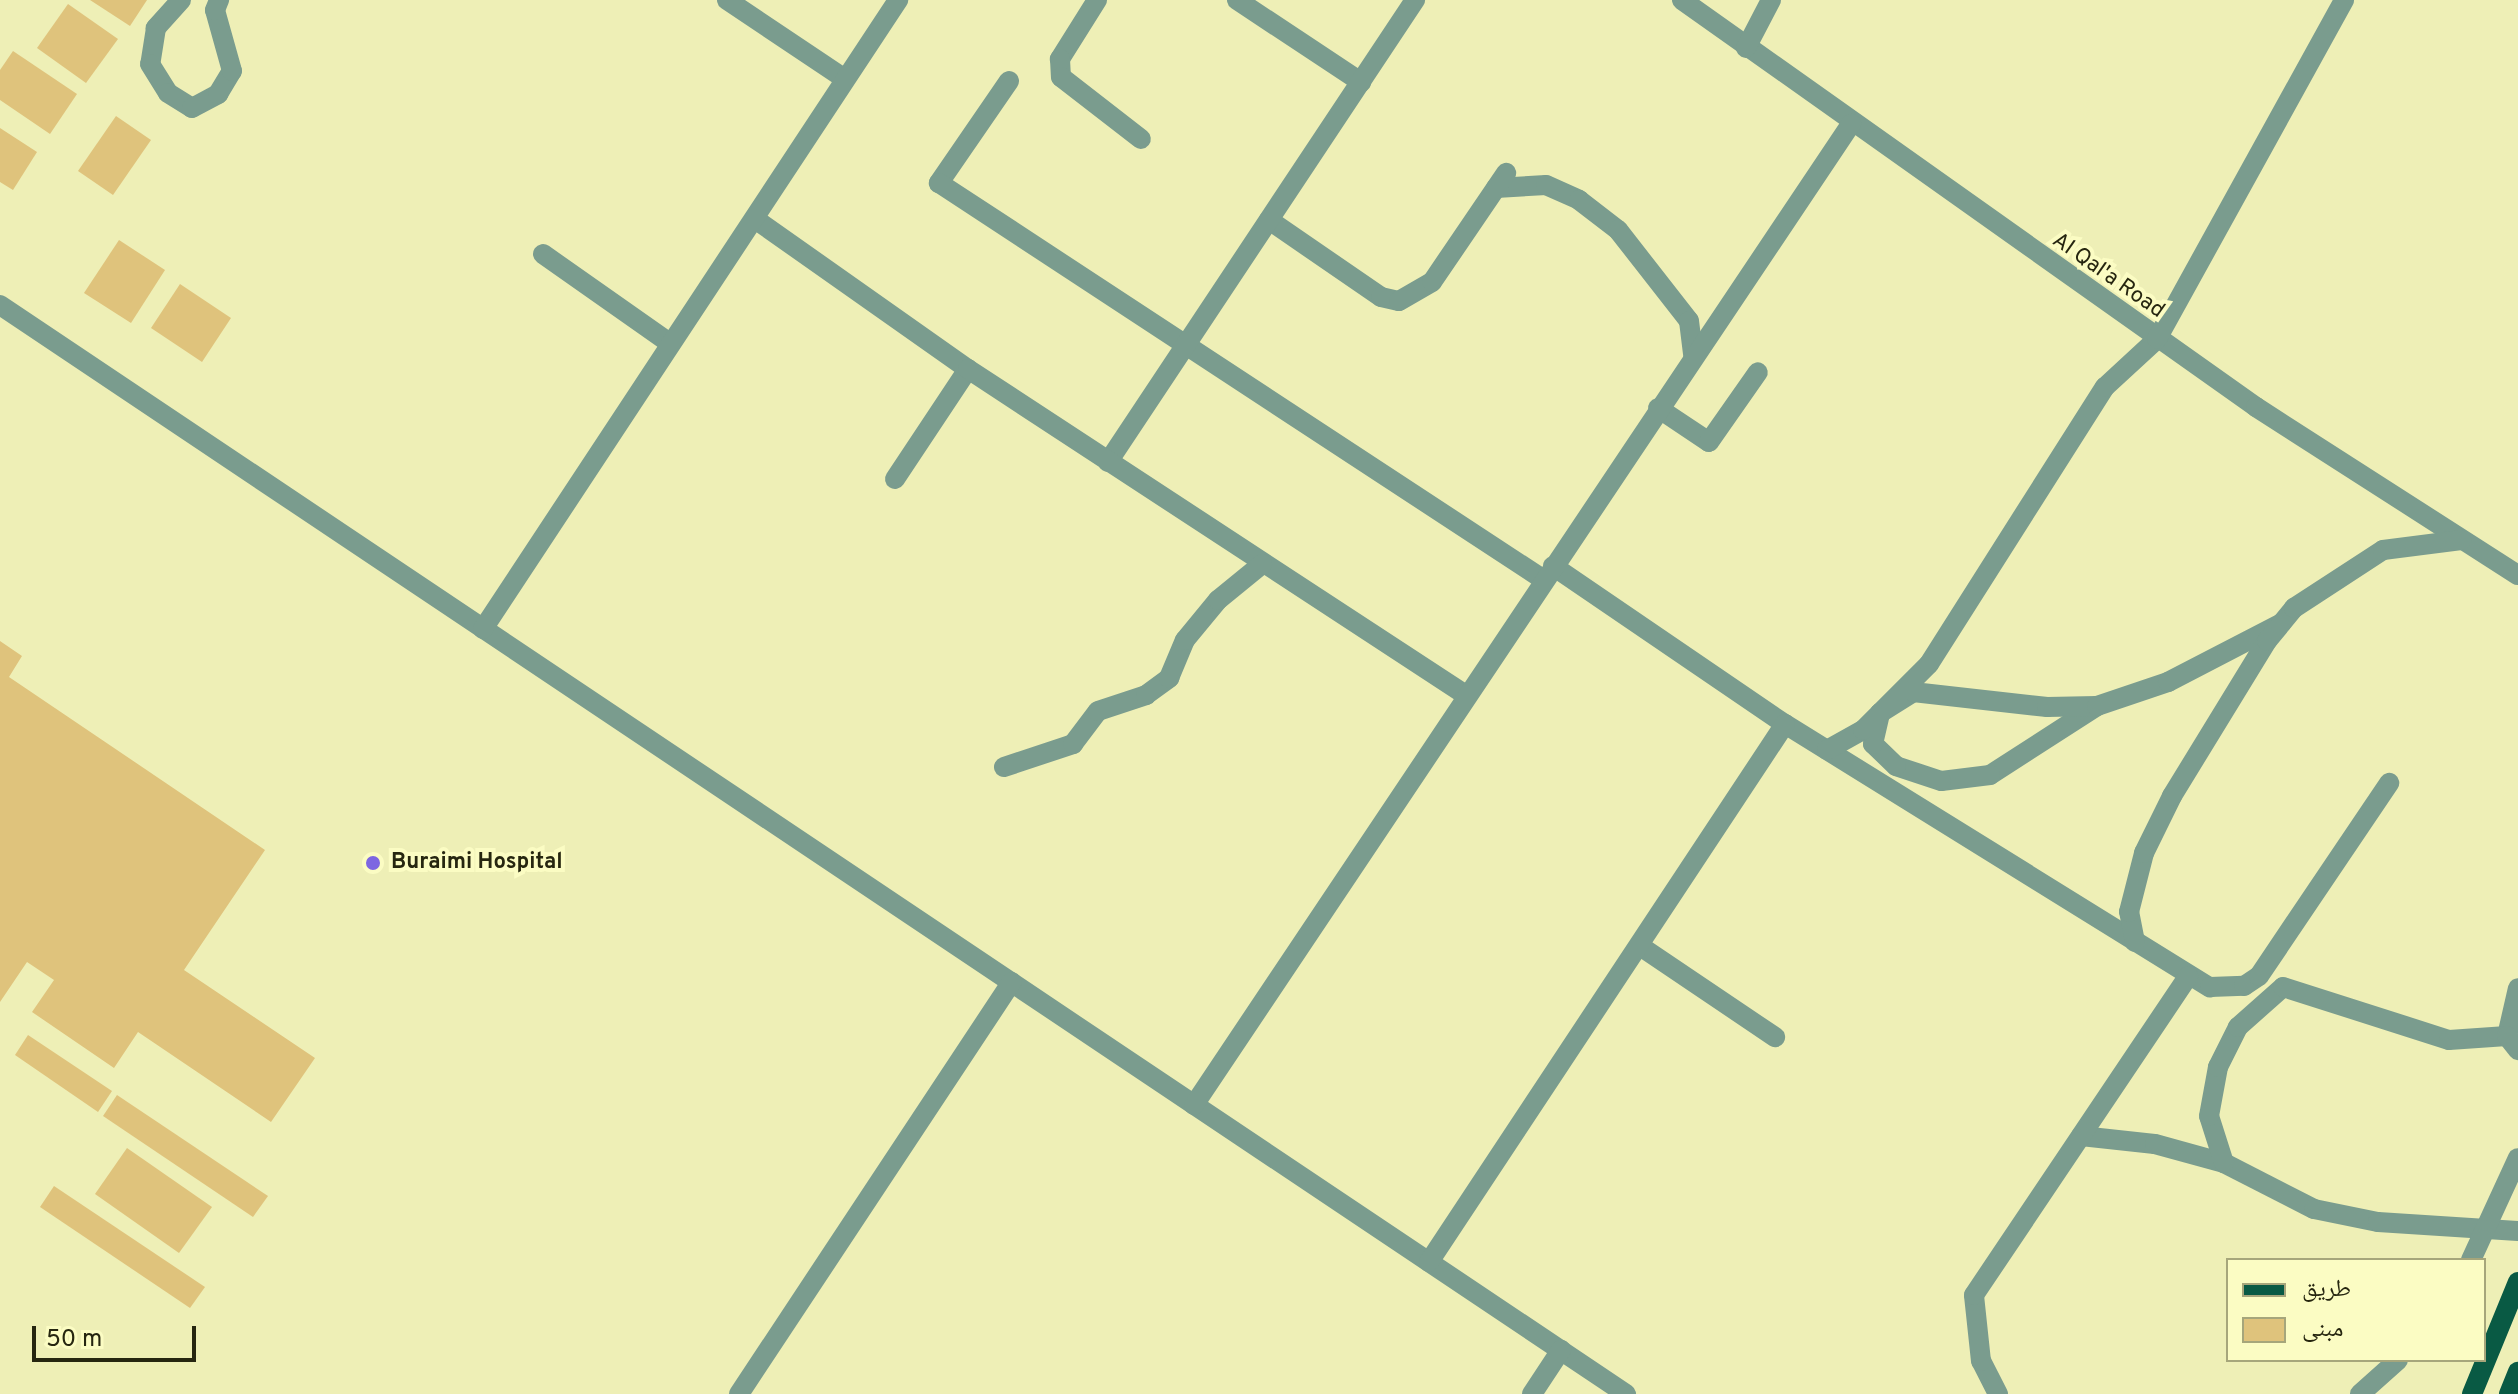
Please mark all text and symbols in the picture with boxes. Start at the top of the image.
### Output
street label: Al Qal'a Road [2047,228,2169,324]
place label: Buraimi Hospital [391,850,563,876]
marker: Buraimi Hospital [362,852,384,874]
legend [2226,1258,2486,1362]
text: طريق [2302,1275,2351,1305]
scale bar [36,1310,200,1360]
text: مبنى [2302,1315,2343,1345]
text: 50 m [46,1325,102,1355]

